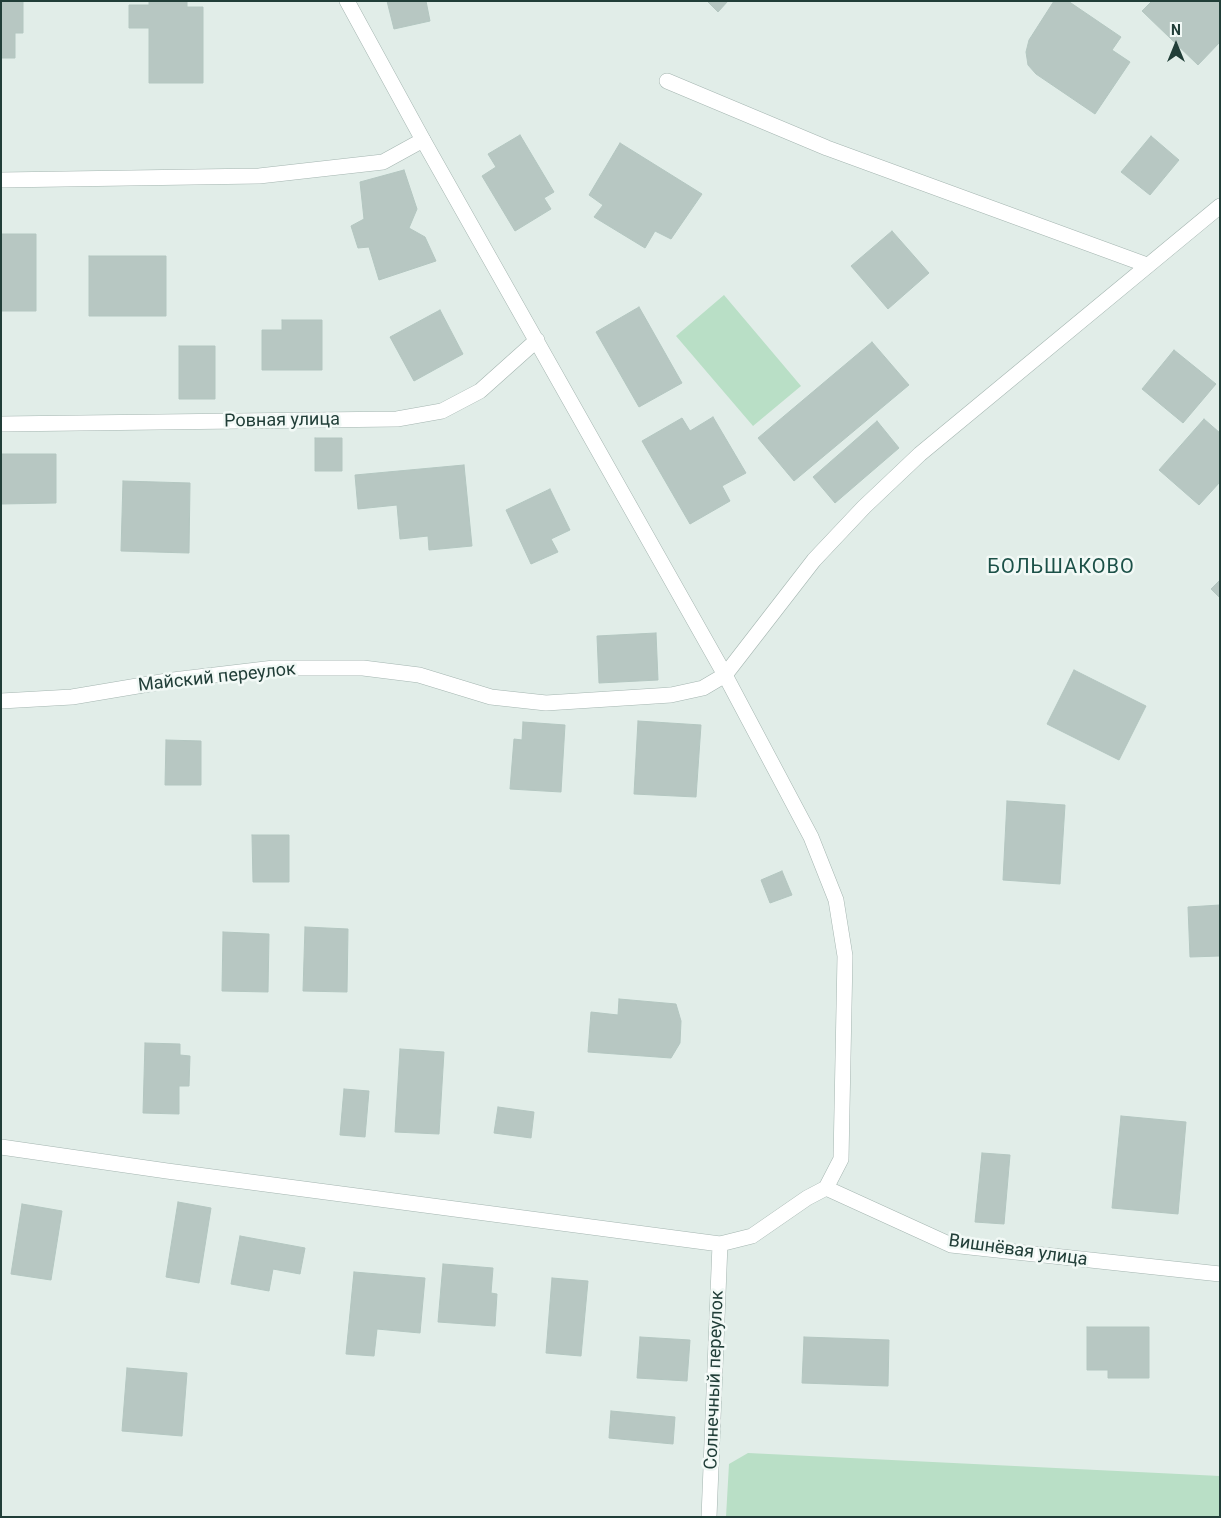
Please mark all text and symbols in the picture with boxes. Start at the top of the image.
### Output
north arrow [1151,20,1201,70]
text: N [1171,22,1181,38]
street label: Ровная улица [224,409,340,433]
district label: БОЛЬШАКОВО [986,556,1136,580]
street label: Майский переулок [137,659,297,697]
street label: Вишнёвая улица [947,1231,1089,1271]
street label: Солнечный переулок [701,1290,729,1470]

